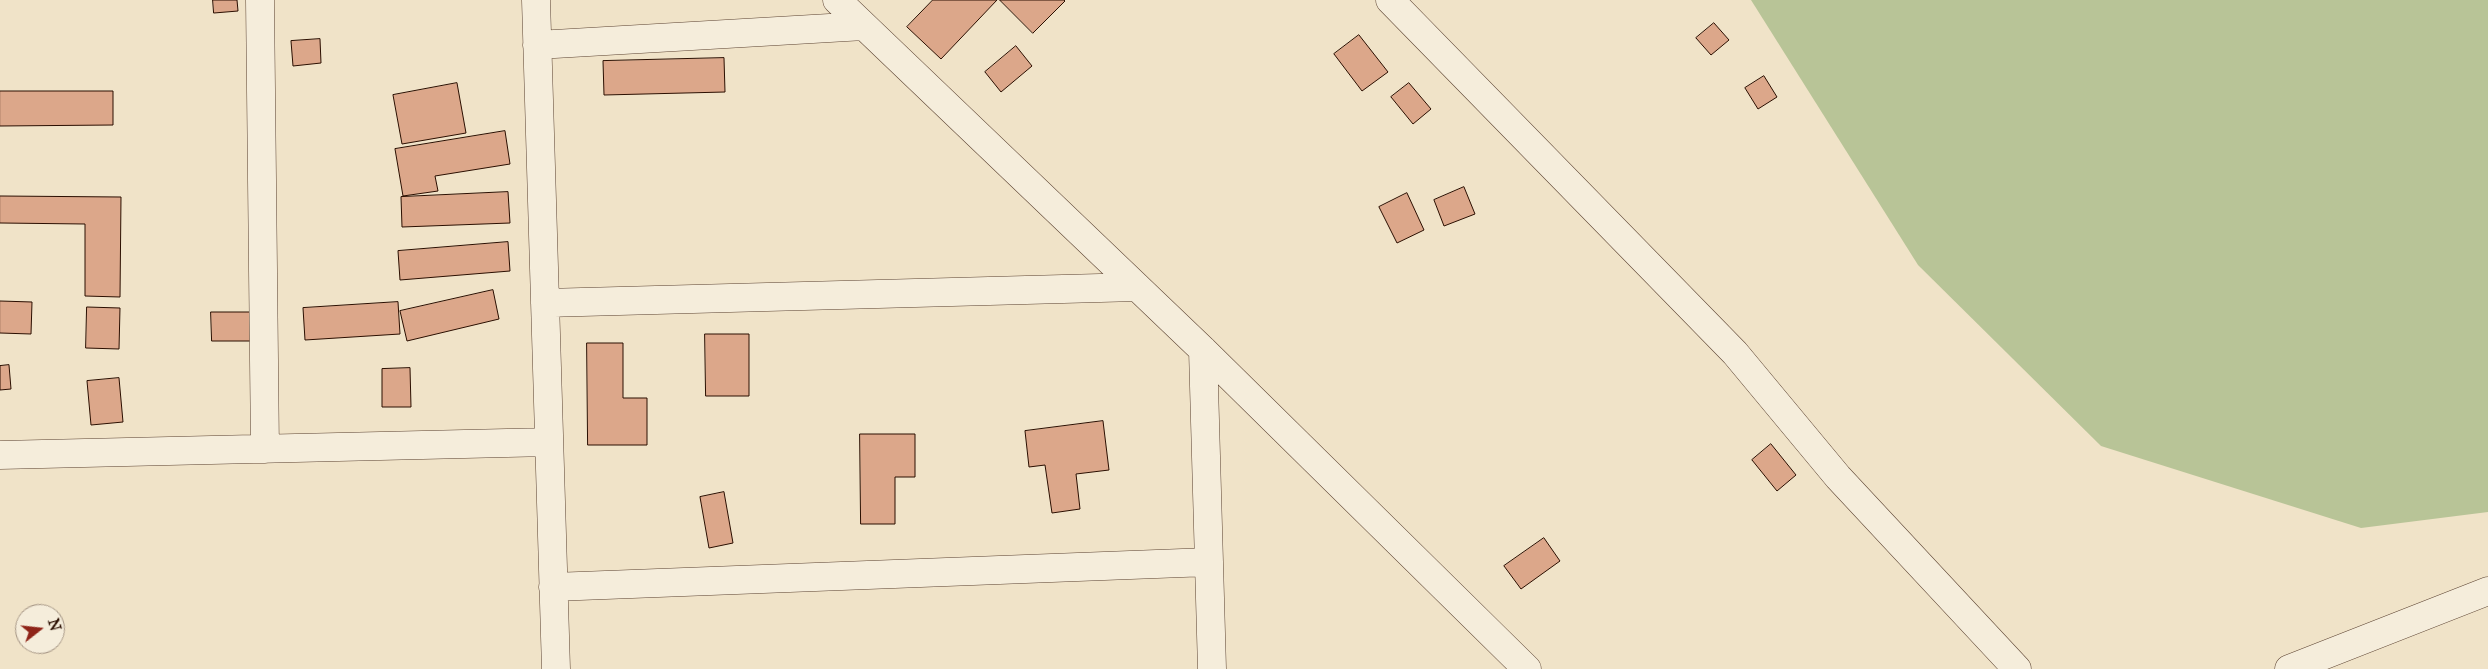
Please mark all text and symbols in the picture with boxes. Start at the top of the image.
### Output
north arrow [15,604,65,654]
text: N [44,617,64,633]

